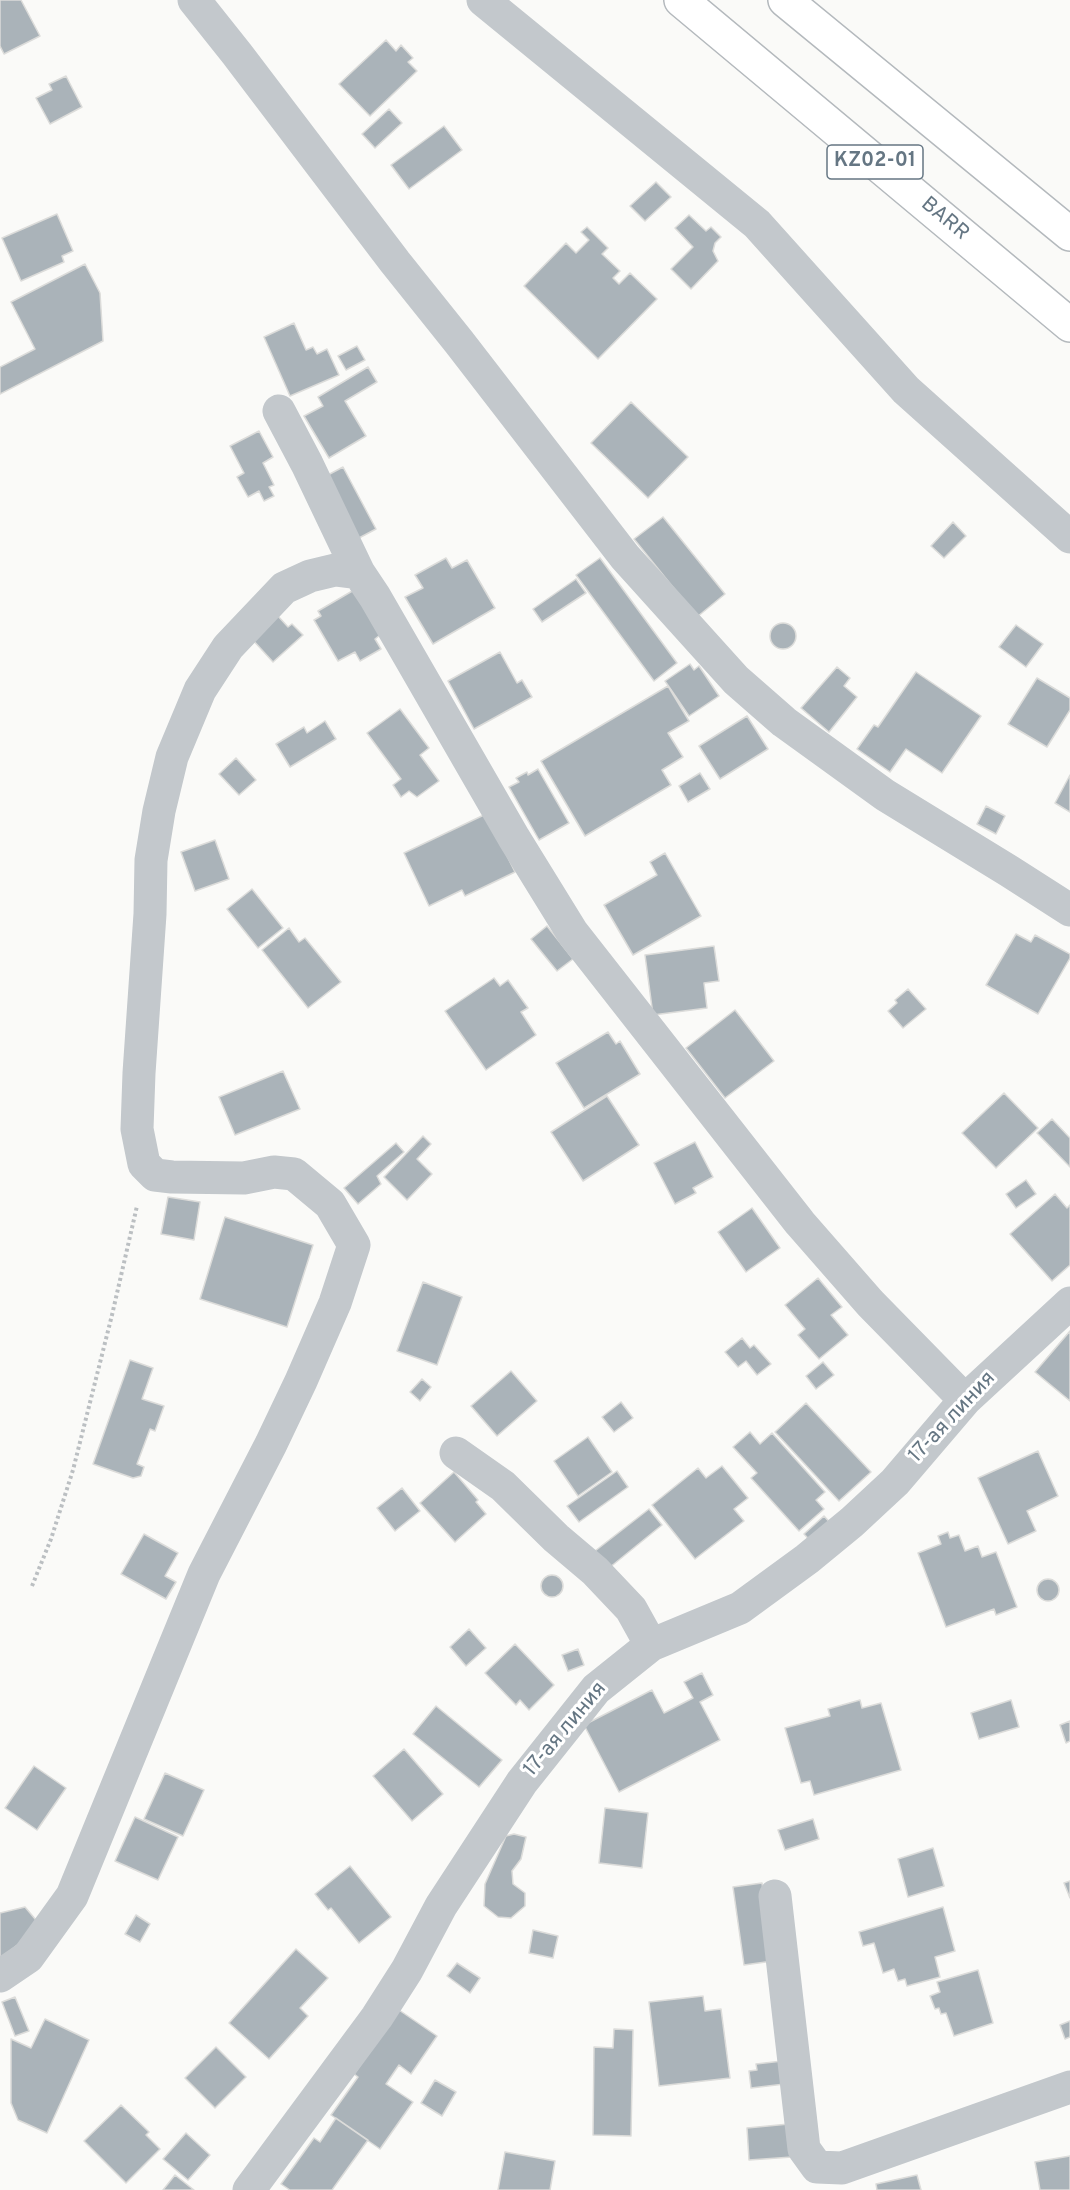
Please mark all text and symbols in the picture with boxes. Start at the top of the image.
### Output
road number: KZ02-01 [827,145,923,179]
street label: BARR [915,193,973,247]
street label: 17-ая линия [904,1367,1002,1469]
street label: 17-ая линия [519,1678,613,1782]

